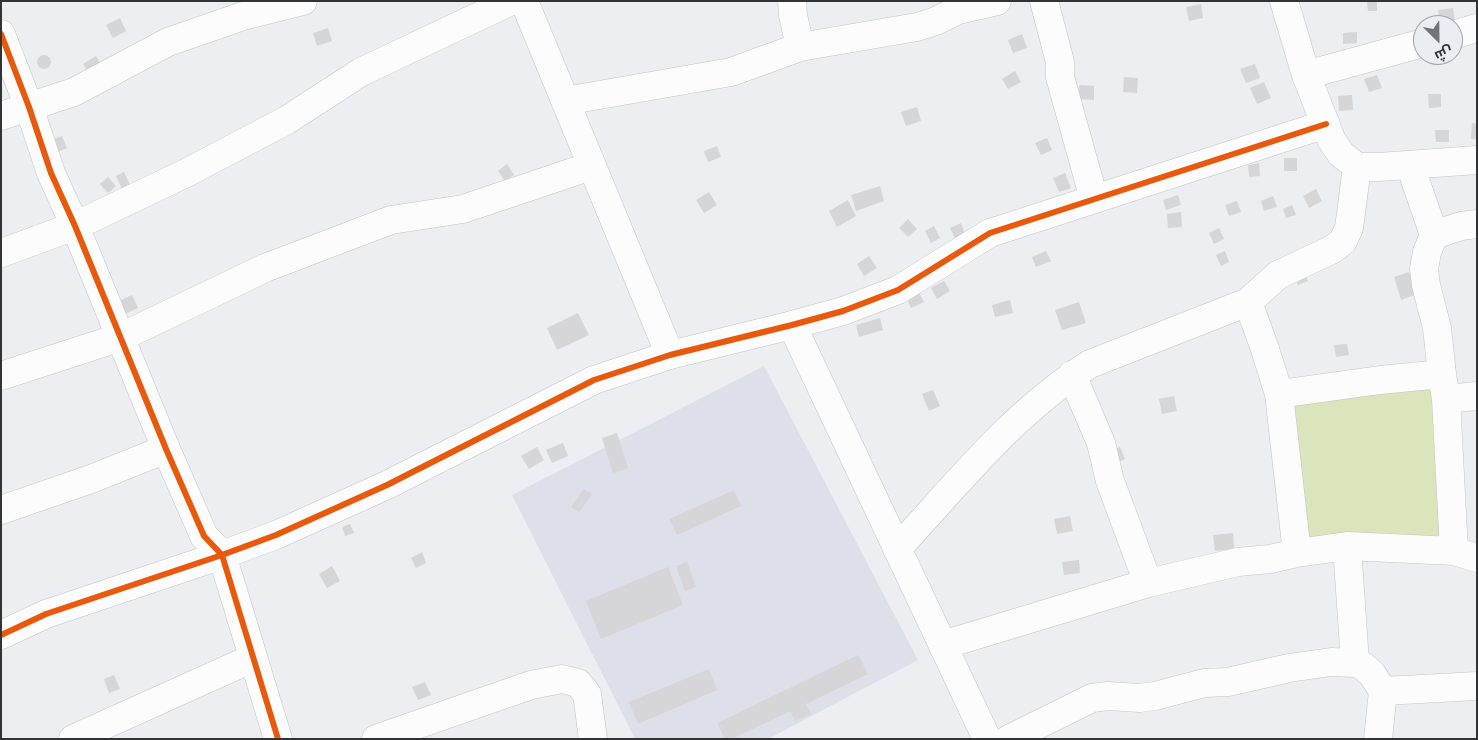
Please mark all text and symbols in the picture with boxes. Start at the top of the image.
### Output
north arrow [1413,15,1463,65]
text: ش [1432,42,1455,65]

